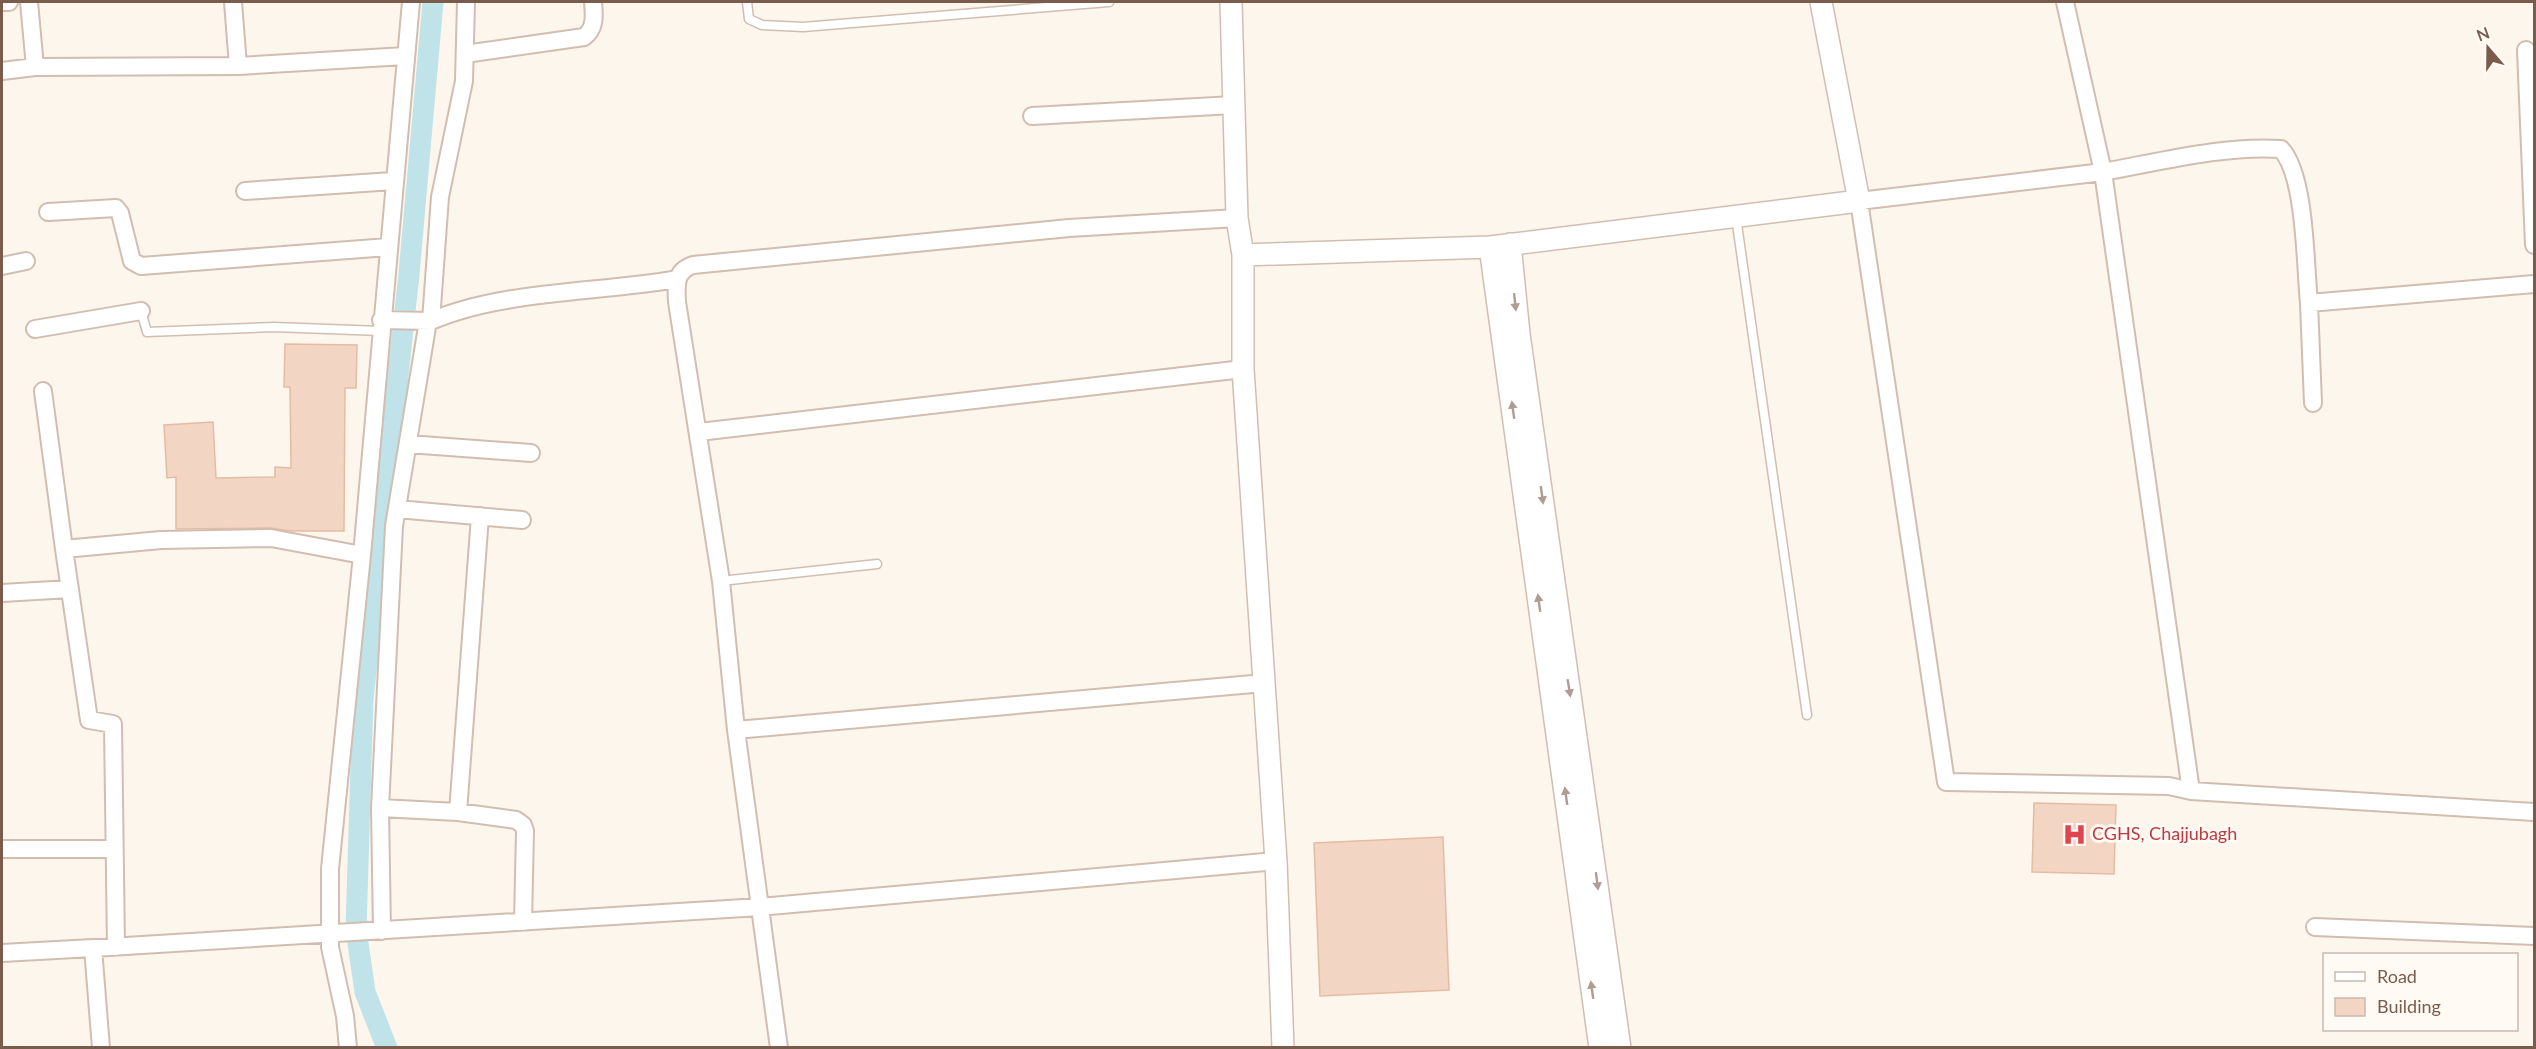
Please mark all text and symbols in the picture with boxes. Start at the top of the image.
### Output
north arrow [2458,18,2518,78]
text: N [2474,22,2492,44]
one-way arrow [1510,293,1520,312]
one-way arrow [1508,400,1517,419]
one-way arrow [1537,486,1546,505]
one-way arrow [1535,594,1544,613]
one-way arrow [1565,679,1574,698]
one-way arrow [1561,787,1570,806]
hospital icon: CGHS, Chajjubagh [2061,821,2087,847]
place label: CGHS, Chajjubagh [2092,822,2237,844]
one-way arrow [1592,872,1602,891]
legend [2323,953,2518,1031]
text: Road [2377,965,2417,987]
one-way arrow [1588,980,1597,999]
text: Building [2377,995,2441,1017]

